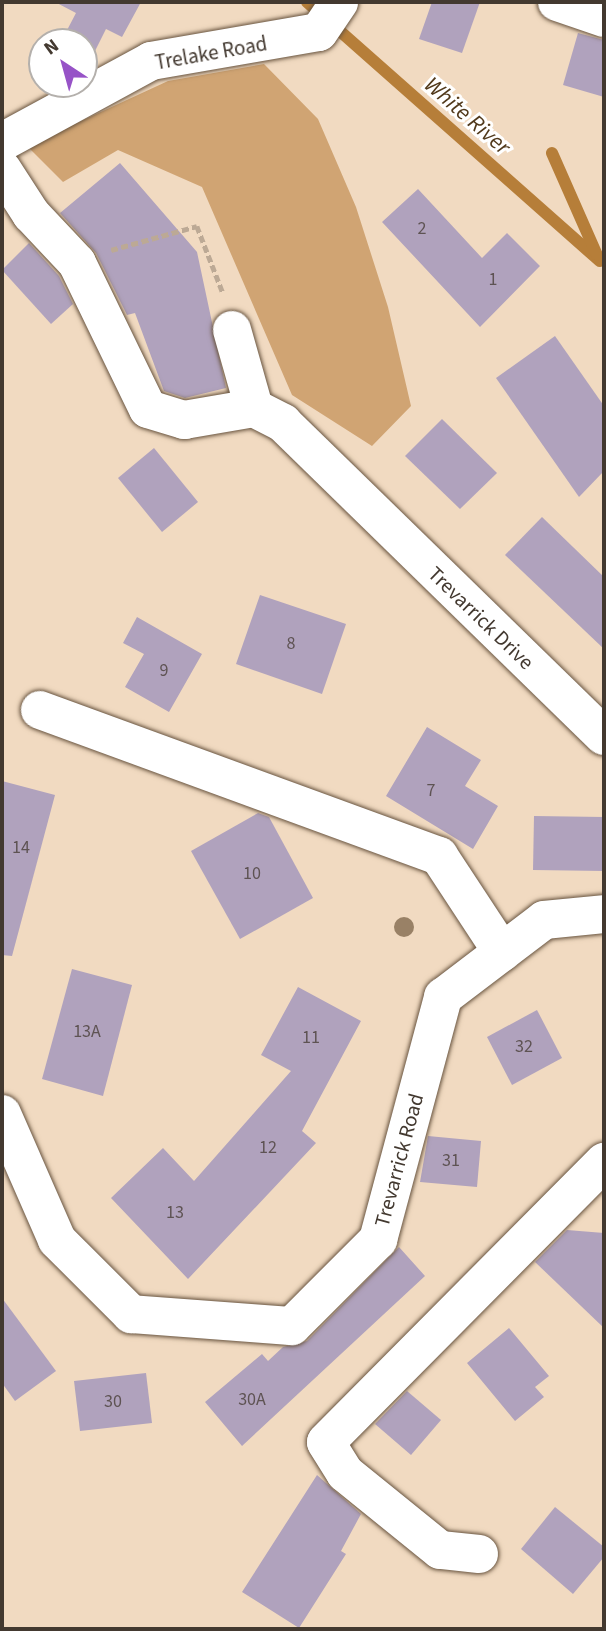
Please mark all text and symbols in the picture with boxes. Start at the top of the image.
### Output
north arrow [28,28,98,98]
street label: Trelake Road [153,31,269,75]
text: N [38,33,65,62]
water label: White River [418,71,516,161]
house number: 2 [418,218,426,240]
house number: 1 [489,269,497,291]
street label: Trevarrick Drive [423,561,539,675]
house number: 8 [287,633,295,655]
house number: 9 [160,660,168,682]
house number: 7 [427,780,435,802]
house number: 14 [12,837,30,859]
house number: 10 [243,863,261,885]
house number: 13A [73,1021,101,1043]
house number: 11 [302,1027,320,1049]
house number: 32 [515,1036,533,1058]
street label: Trevarrick Road [369,1091,429,1229]
house number: 12 [259,1137,277,1159]
house number: 31 [442,1150,460,1172]
house number: 13 [166,1202,184,1224]
house number: 30A [238,1389,266,1411]
house number: 30 [104,1391,122,1413]

